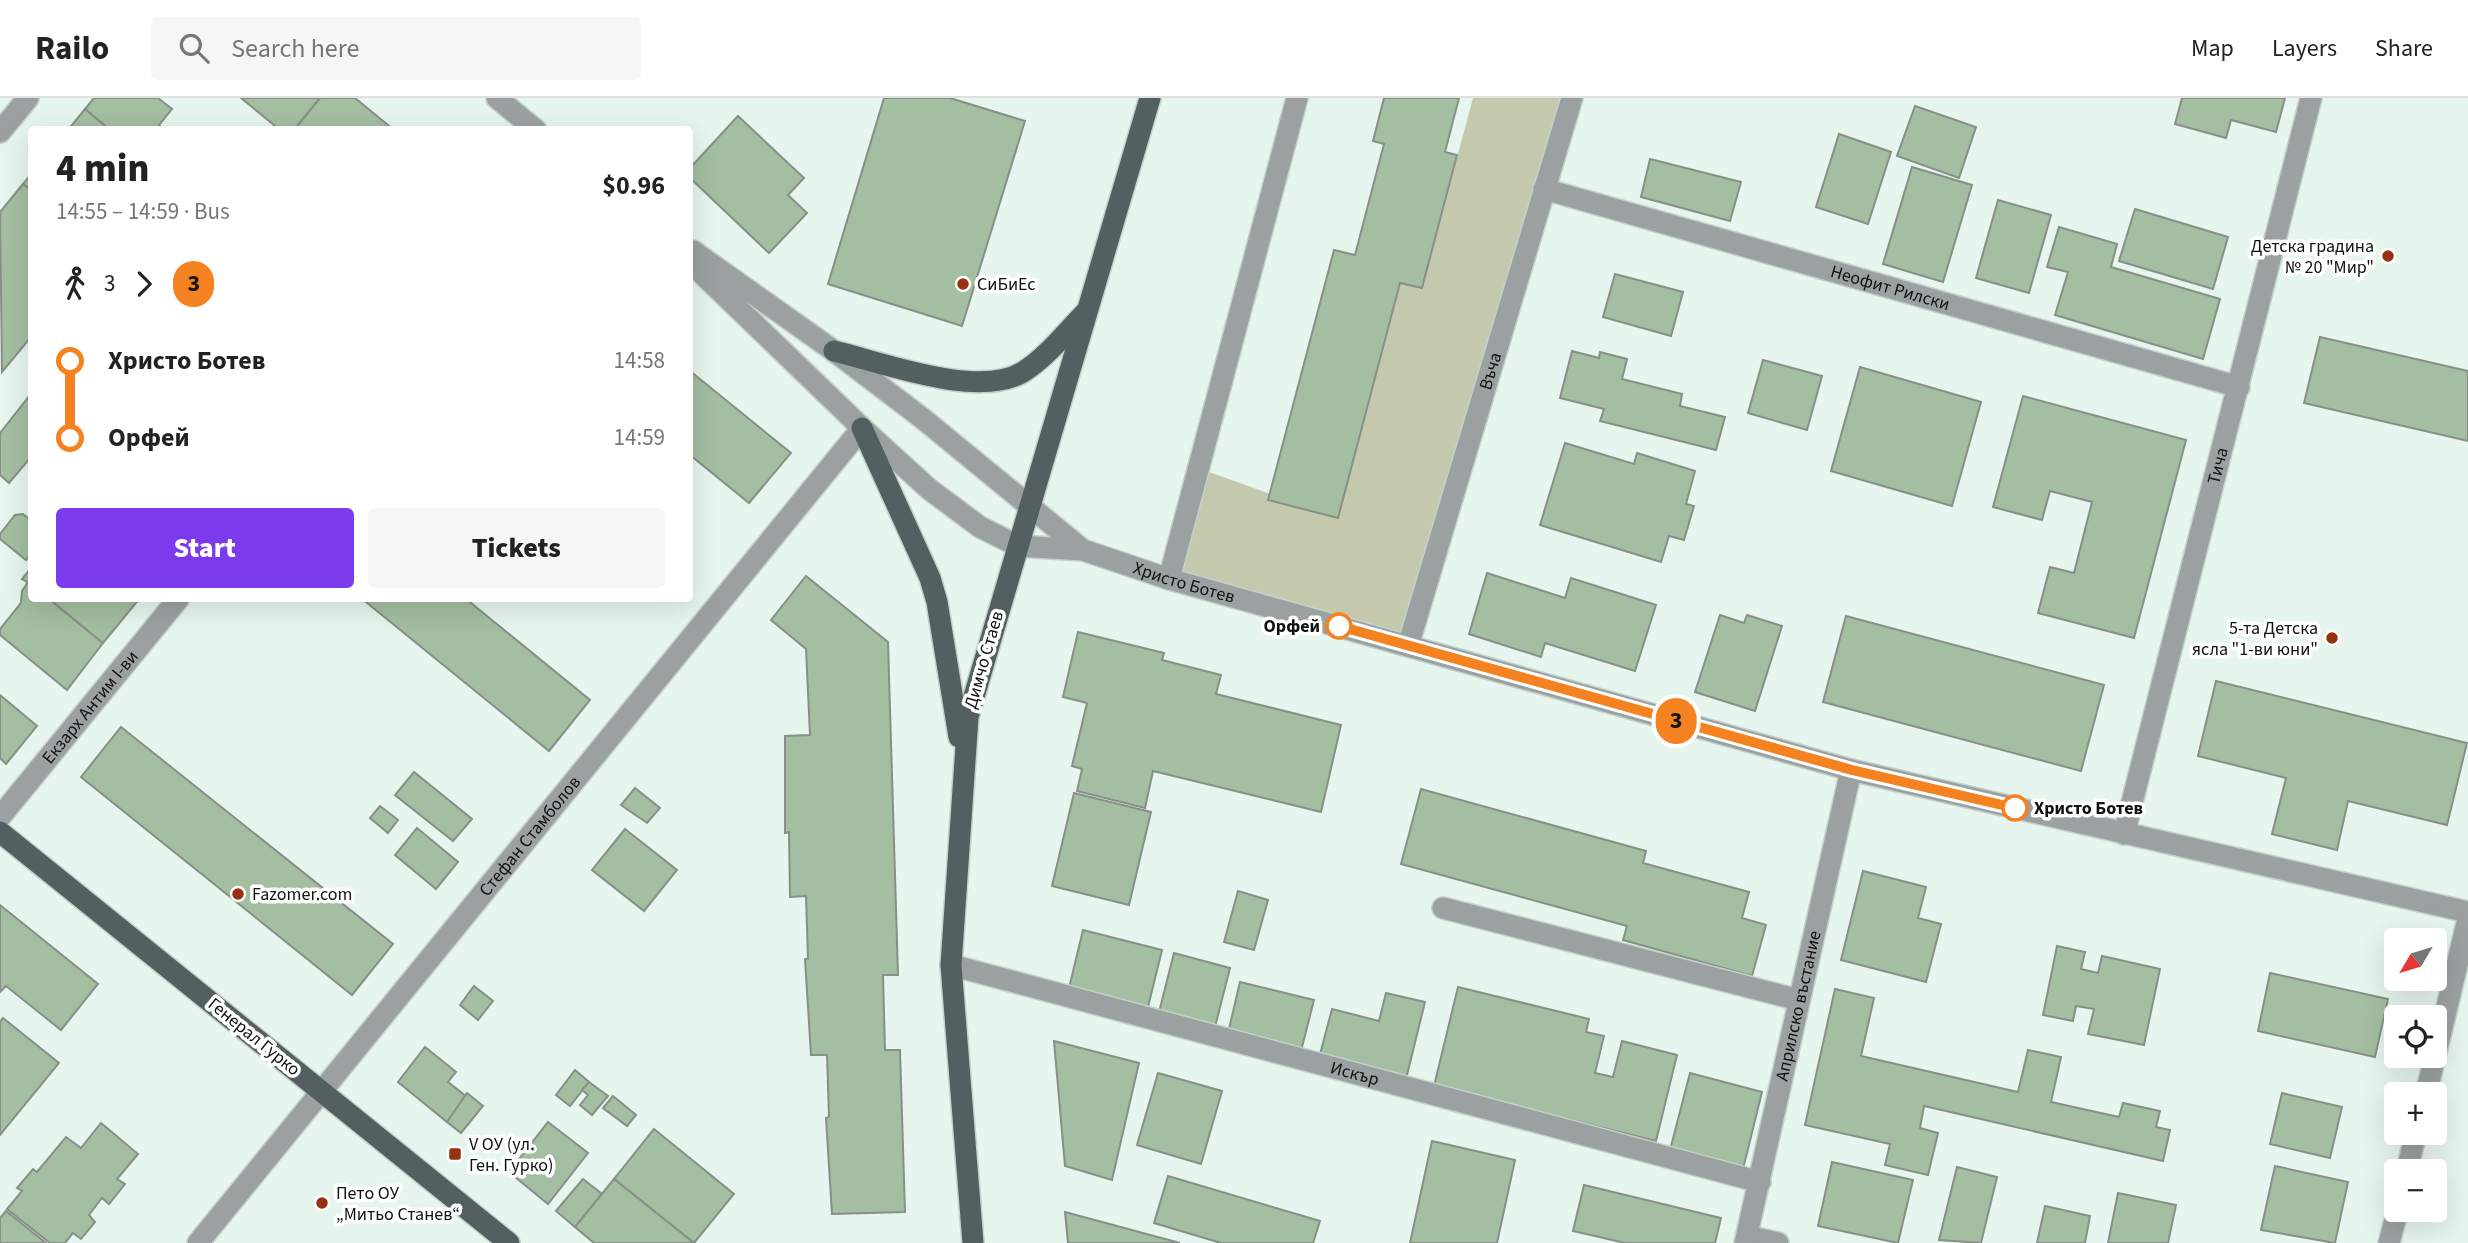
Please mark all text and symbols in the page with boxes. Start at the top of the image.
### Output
search box [151,17,641,80]
text: Railo [35,25,109,72]
icon: search [175,29,213,67]
text: Search here [231,30,359,67]
text: Map [2191,31,2234,66]
text: Layers [2272,31,2337,66]
text: Share [2375,31,2433,66]
text: 4 min [56,142,149,196]
text: $0.96 [602,167,665,204]
text: 14:55 – 14:59 · Bus [56,195,230,228]
place label: Детска градина № 20 "Мир" [2251,234,2374,280]
marker: Детска градина № 20 "Мир" [2380,248,2396,264]
street label: Неофит Рилски [1828,259,1953,317]
icon: walk [56,265,94,303]
icon: forward [125,265,163,303]
text: 3 [187,266,200,301]
text: 3 [104,267,115,300]
place label: СиБиЕс [977,272,1036,297]
marker: СиБиЕс [955,276,971,292]
text: Христо Ботев [108,342,265,379]
text: 14:58 [614,344,665,377]
street label: Въча [1473,349,1508,393]
text: Орфей [108,419,190,456]
text: 14:59 [614,421,665,454]
street label: Тича [2201,445,2234,487]
button: Start [56,508,354,588]
button: Tickets [368,508,665,588]
street label: Христо Ботев [1130,555,1238,609]
street label: Димчо Стаев [958,608,1010,712]
marker: Орфей [1326,613,1352,639]
place label: Орфей [1264,614,1320,639]
place label: 5-та Детска ясла "1-ви юни" [2192,616,2318,662]
marker: 5-та Детска ясла "1-ви юни" [2324,630,2340,646]
street label: Екзарх Антим I-ви [36,645,144,769]
line badge: 3 [1653,698,1699,744]
text: 3 [1670,703,1682,738]
street label: Стефан Стамболов [473,770,586,902]
marker: Христо Ботев [2002,795,2028,821]
place label: Христо Ботев [2034,796,2143,821]
place label: Fazomer.com [252,882,352,907]
marker: Fazomer.com [230,886,246,902]
street label: Априлско въстание [1769,928,1827,1083]
north arrow [2384,928,2446,990]
map controls [2384,928,2447,1222]
street label: Генерал Гурко [203,992,305,1082]
button: locate [2384,1005,2447,1068]
street label: Искър [1328,1055,1382,1092]
button: + [2384,1082,2447,1145]
place label: V ОУ (ул. Ген. Гурко) [469,1132,554,1178]
marker: V ОУ (ул. Ген. Гурко) [447,1146,463,1162]
button: − [2384,1159,2447,1222]
place label: Пето ОУ „Митьо Станев“ [336,1181,460,1227]
marker: Пето ОУ „Митьо Станев“ [314,1195,330,1211]

